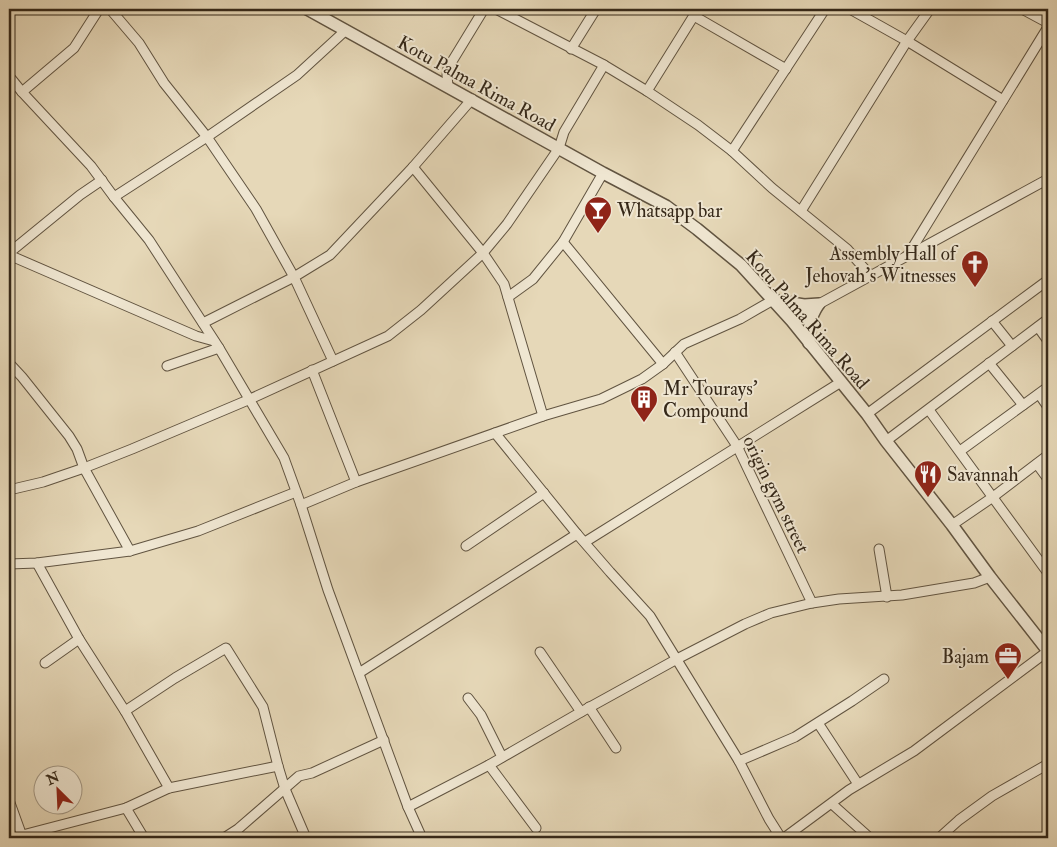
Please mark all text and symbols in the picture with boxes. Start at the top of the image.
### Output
street label: Kotu Palma Rima Road [393,30,560,138]
bar icon: Whatsapp bar [583,195,613,234]
place label: Whatsapp bar [616,199,722,224]
place label: Assembly Hall of Jehovah's Witnesses [804,242,959,288]
street label: Kotu Palma Rima Road [740,245,875,395]
church icon: Assembly Hall of Jehovah's Witnesses [960,249,990,288]
place label: Mr Tourays' Compound [663,377,758,424]
building icon: Mr Tourays' Compound [629,384,659,423]
street label: origin gym street [737,432,815,557]
restaurant icon: Savannah [913,459,943,498]
place label: Savannah [947,463,1018,487]
office icon: Bajam [993,641,1023,680]
place label: Bajam [942,645,989,669]
north arrow [32,764,82,814]
text: N [43,768,63,789]

